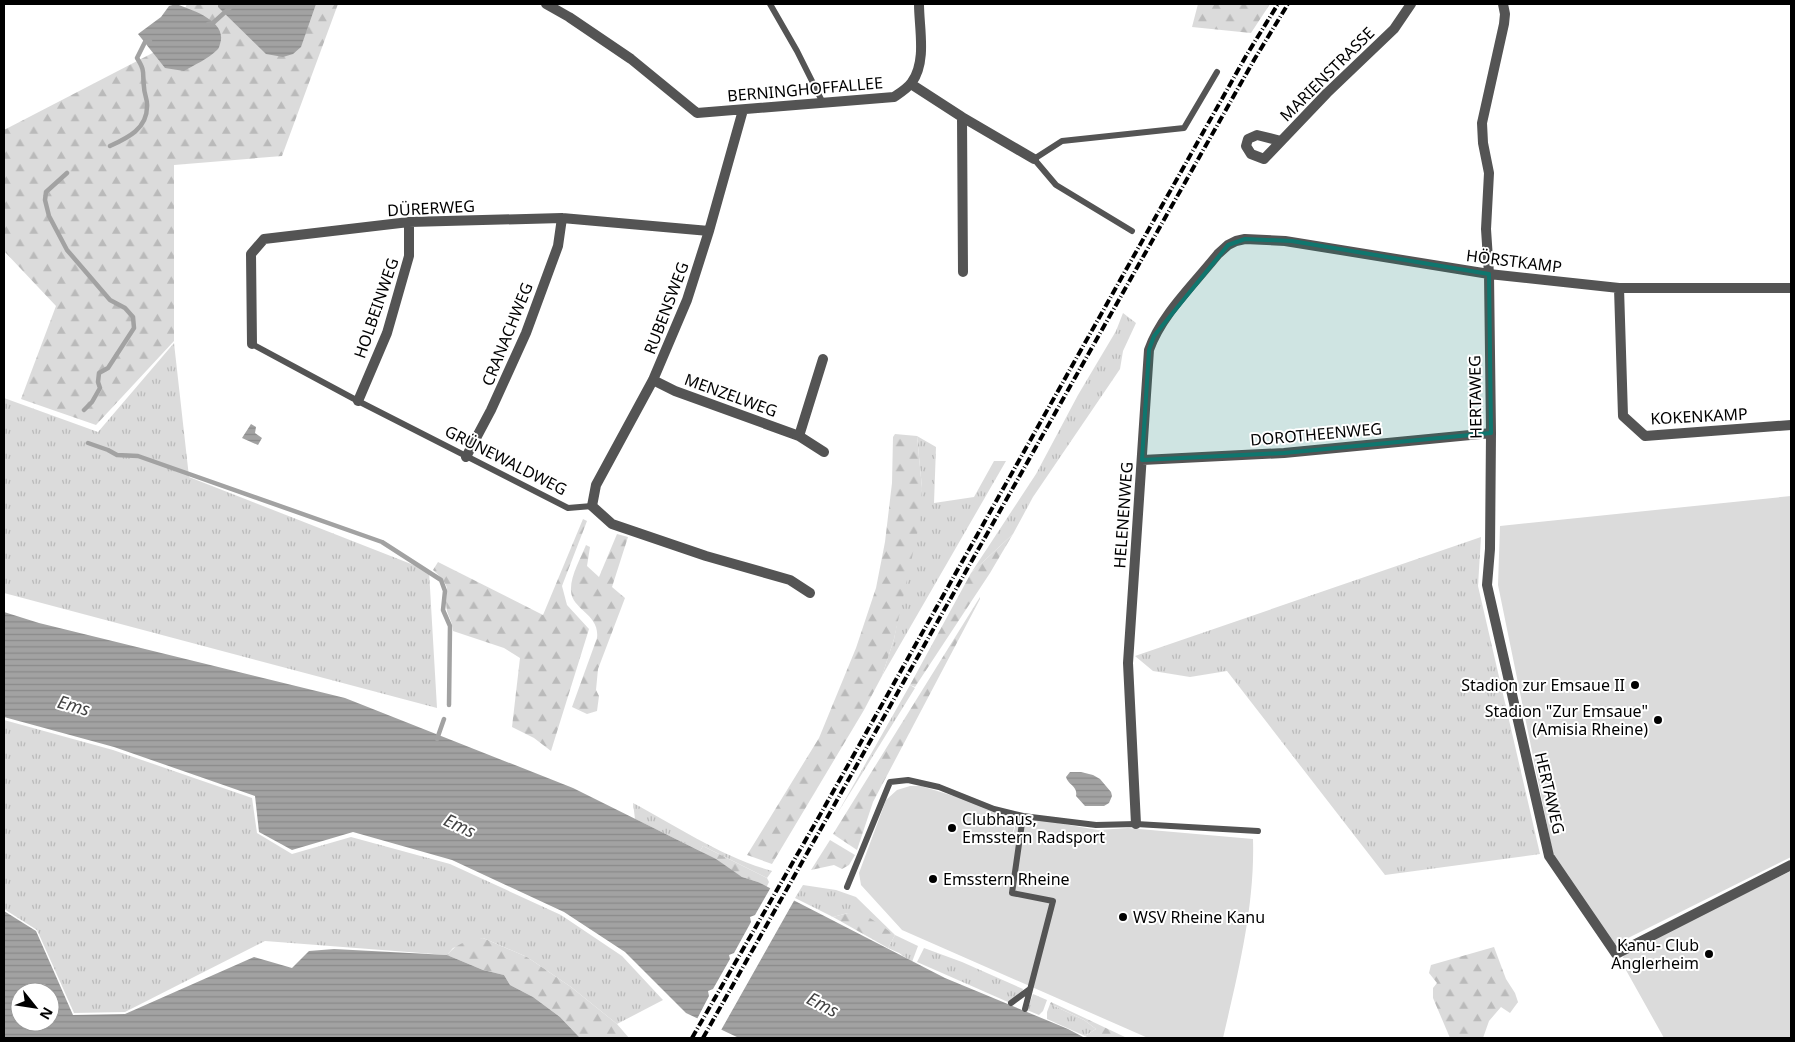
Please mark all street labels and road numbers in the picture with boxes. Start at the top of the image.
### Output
street label: MARIENSTRASSE [1275,22,1379,126]
street label: BERNINGHOFFALLEE [726,71,884,107]
street label: DÜRERWEG [387,195,475,221]
street label: HÖRSTKAMP [1465,244,1563,278]
street label: HOLBEINWEG [348,255,404,361]
street label: RUBENSWEG [638,259,694,357]
street label: CRANACHWEG [476,279,538,389]
street label: HERTAWEG [1463,355,1487,439]
street label: MENZELWEG [682,368,780,422]
street label: KOKENKAMP [1650,402,1748,430]
street label: DOROTHEENWEG [1249,417,1383,451]
street label: GRÜNEWALDWEG [441,420,571,500]
street label: HELENENWEG [1108,461,1138,569]
street label: HERTAWEG [1530,750,1570,836]

